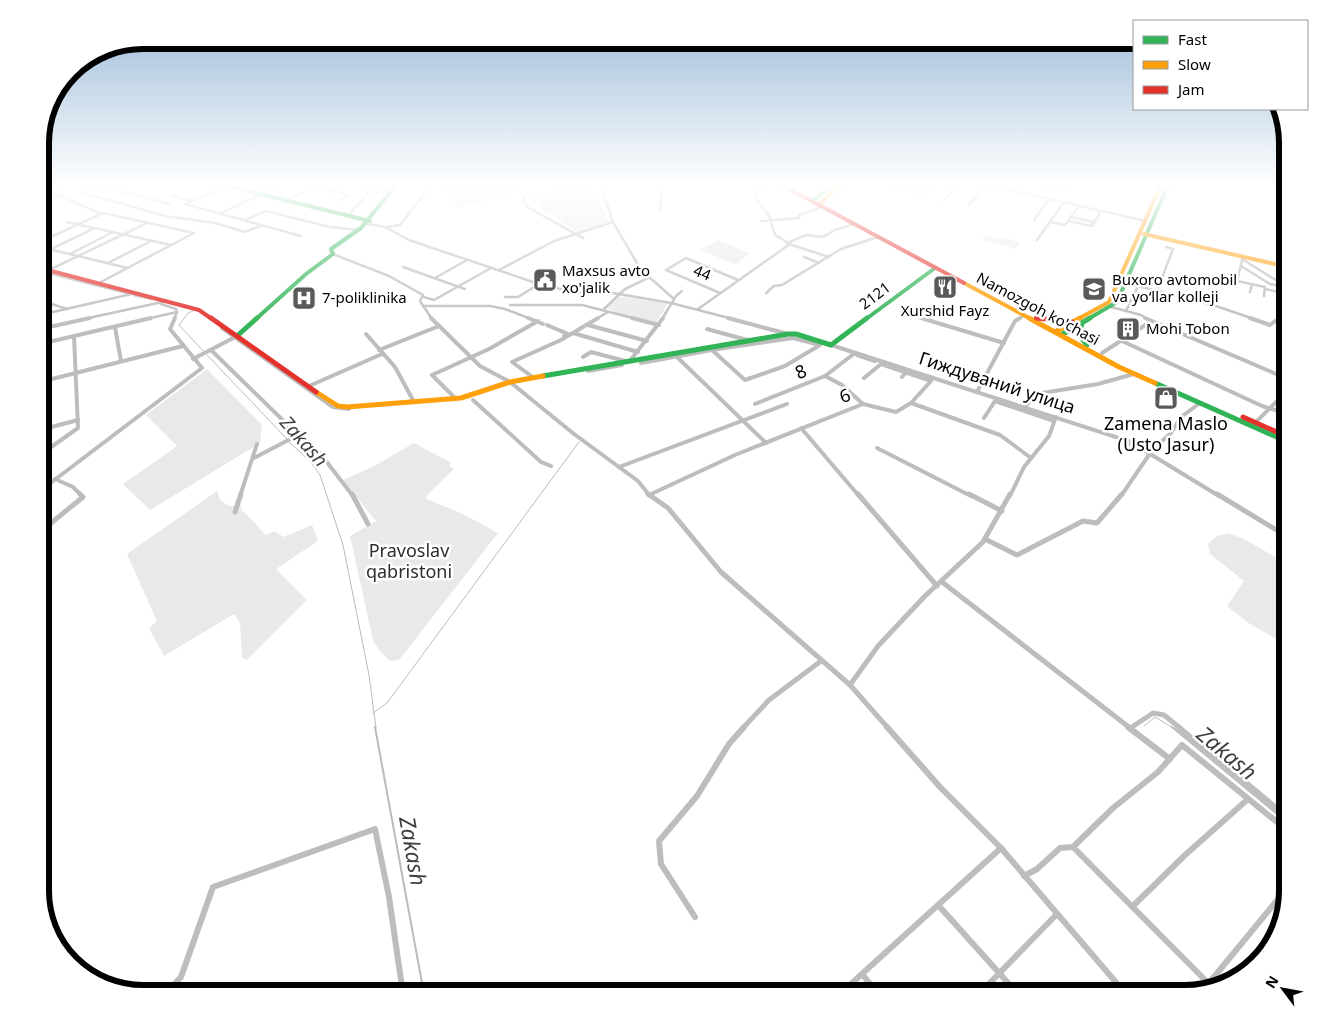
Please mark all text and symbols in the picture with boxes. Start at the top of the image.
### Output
legend [1133,20,1308,110]
text: Fast [1178,29,1207,49]
text: Slow [1178,54,1211,74]
text: Jam [1176,79,1205,99]
place label: Maxsus avto xo'jalik [562,260,650,297]
street label: 44 [691,260,714,285]
public building icon: Maxsus avto xo'jalik [532,267,558,293]
street label: Namozgoh ko'chasi [973,267,1103,349]
place label: Buxoro avtomobil va yo‘llar kolleji [1112,269,1237,306]
restaurant icon: Xurshid Fayz [932,274,958,300]
school or university icon: Buxoro avtomobil va yo‘llar kolleji [1081,276,1107,302]
street label: 2121 [855,277,894,314]
hospital icon: 7-poliklinika [291,285,317,311]
place label: 7-poliklinika [322,287,407,307]
place label: Xurshid Fayz [901,300,989,320]
building icon: Mohi Tobon [1115,316,1141,342]
place label: Mohi Tobon [1146,318,1230,338]
street label: Гиждуваний улица [916,345,1078,419]
street label: 8 [791,358,810,384]
street label: 6 [836,382,854,408]
shop icon: Zamena Maslo (Usto Jasur) [1153,385,1179,411]
water label: Zakash [273,409,334,472]
place label: Zamena Maslo (Usto Jasur) [1104,411,1228,456]
park label: Pravoslav qabristoni [366,538,452,583]
water label: Zakash [1190,718,1264,786]
water label: Zakash [393,813,435,888]
north arrow [1258,964,1308,1014]
text: N [1260,972,1283,992]

